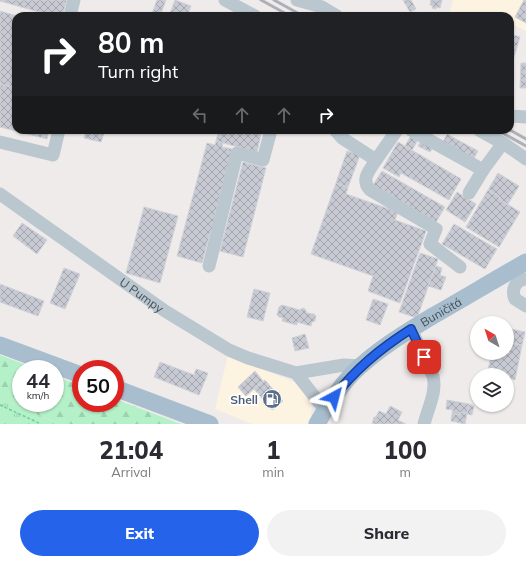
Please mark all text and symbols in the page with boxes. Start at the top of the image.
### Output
text: 80 m [98,25,164,60]
icon: right [32,28,84,80]
text: Turn right [98,60,178,83]
icon: left [189,104,211,126]
icon: ahead [231,104,253,126]
icon: ahead [273,104,295,126]
icon: right [315,104,337,126]
street label: U Pumpy [117,274,167,316]
street label: Buničitá [417,294,464,329]
north arrow [470,316,514,360]
map controls [470,316,514,412]
pin [407,340,441,374]
icon: arrive [413,346,435,368]
speed limit sign: 50 [72,360,124,412]
text: 44 [26,368,50,393]
button: layers [470,368,514,412]
position arrow [313,376,355,418]
fuel station icon: Shell [261,388,283,410]
text: km/h [27,389,49,402]
place label: Shell [230,392,258,407]
text: 21:04 [99,435,163,465]
text: 1 [266,435,281,465]
text: 100 [384,435,427,465]
text: Arrival [111,464,151,480]
text: min [262,464,284,480]
text: m [399,464,411,480]
button: Exit [20,510,259,556]
button: Share [267,510,506,556]

